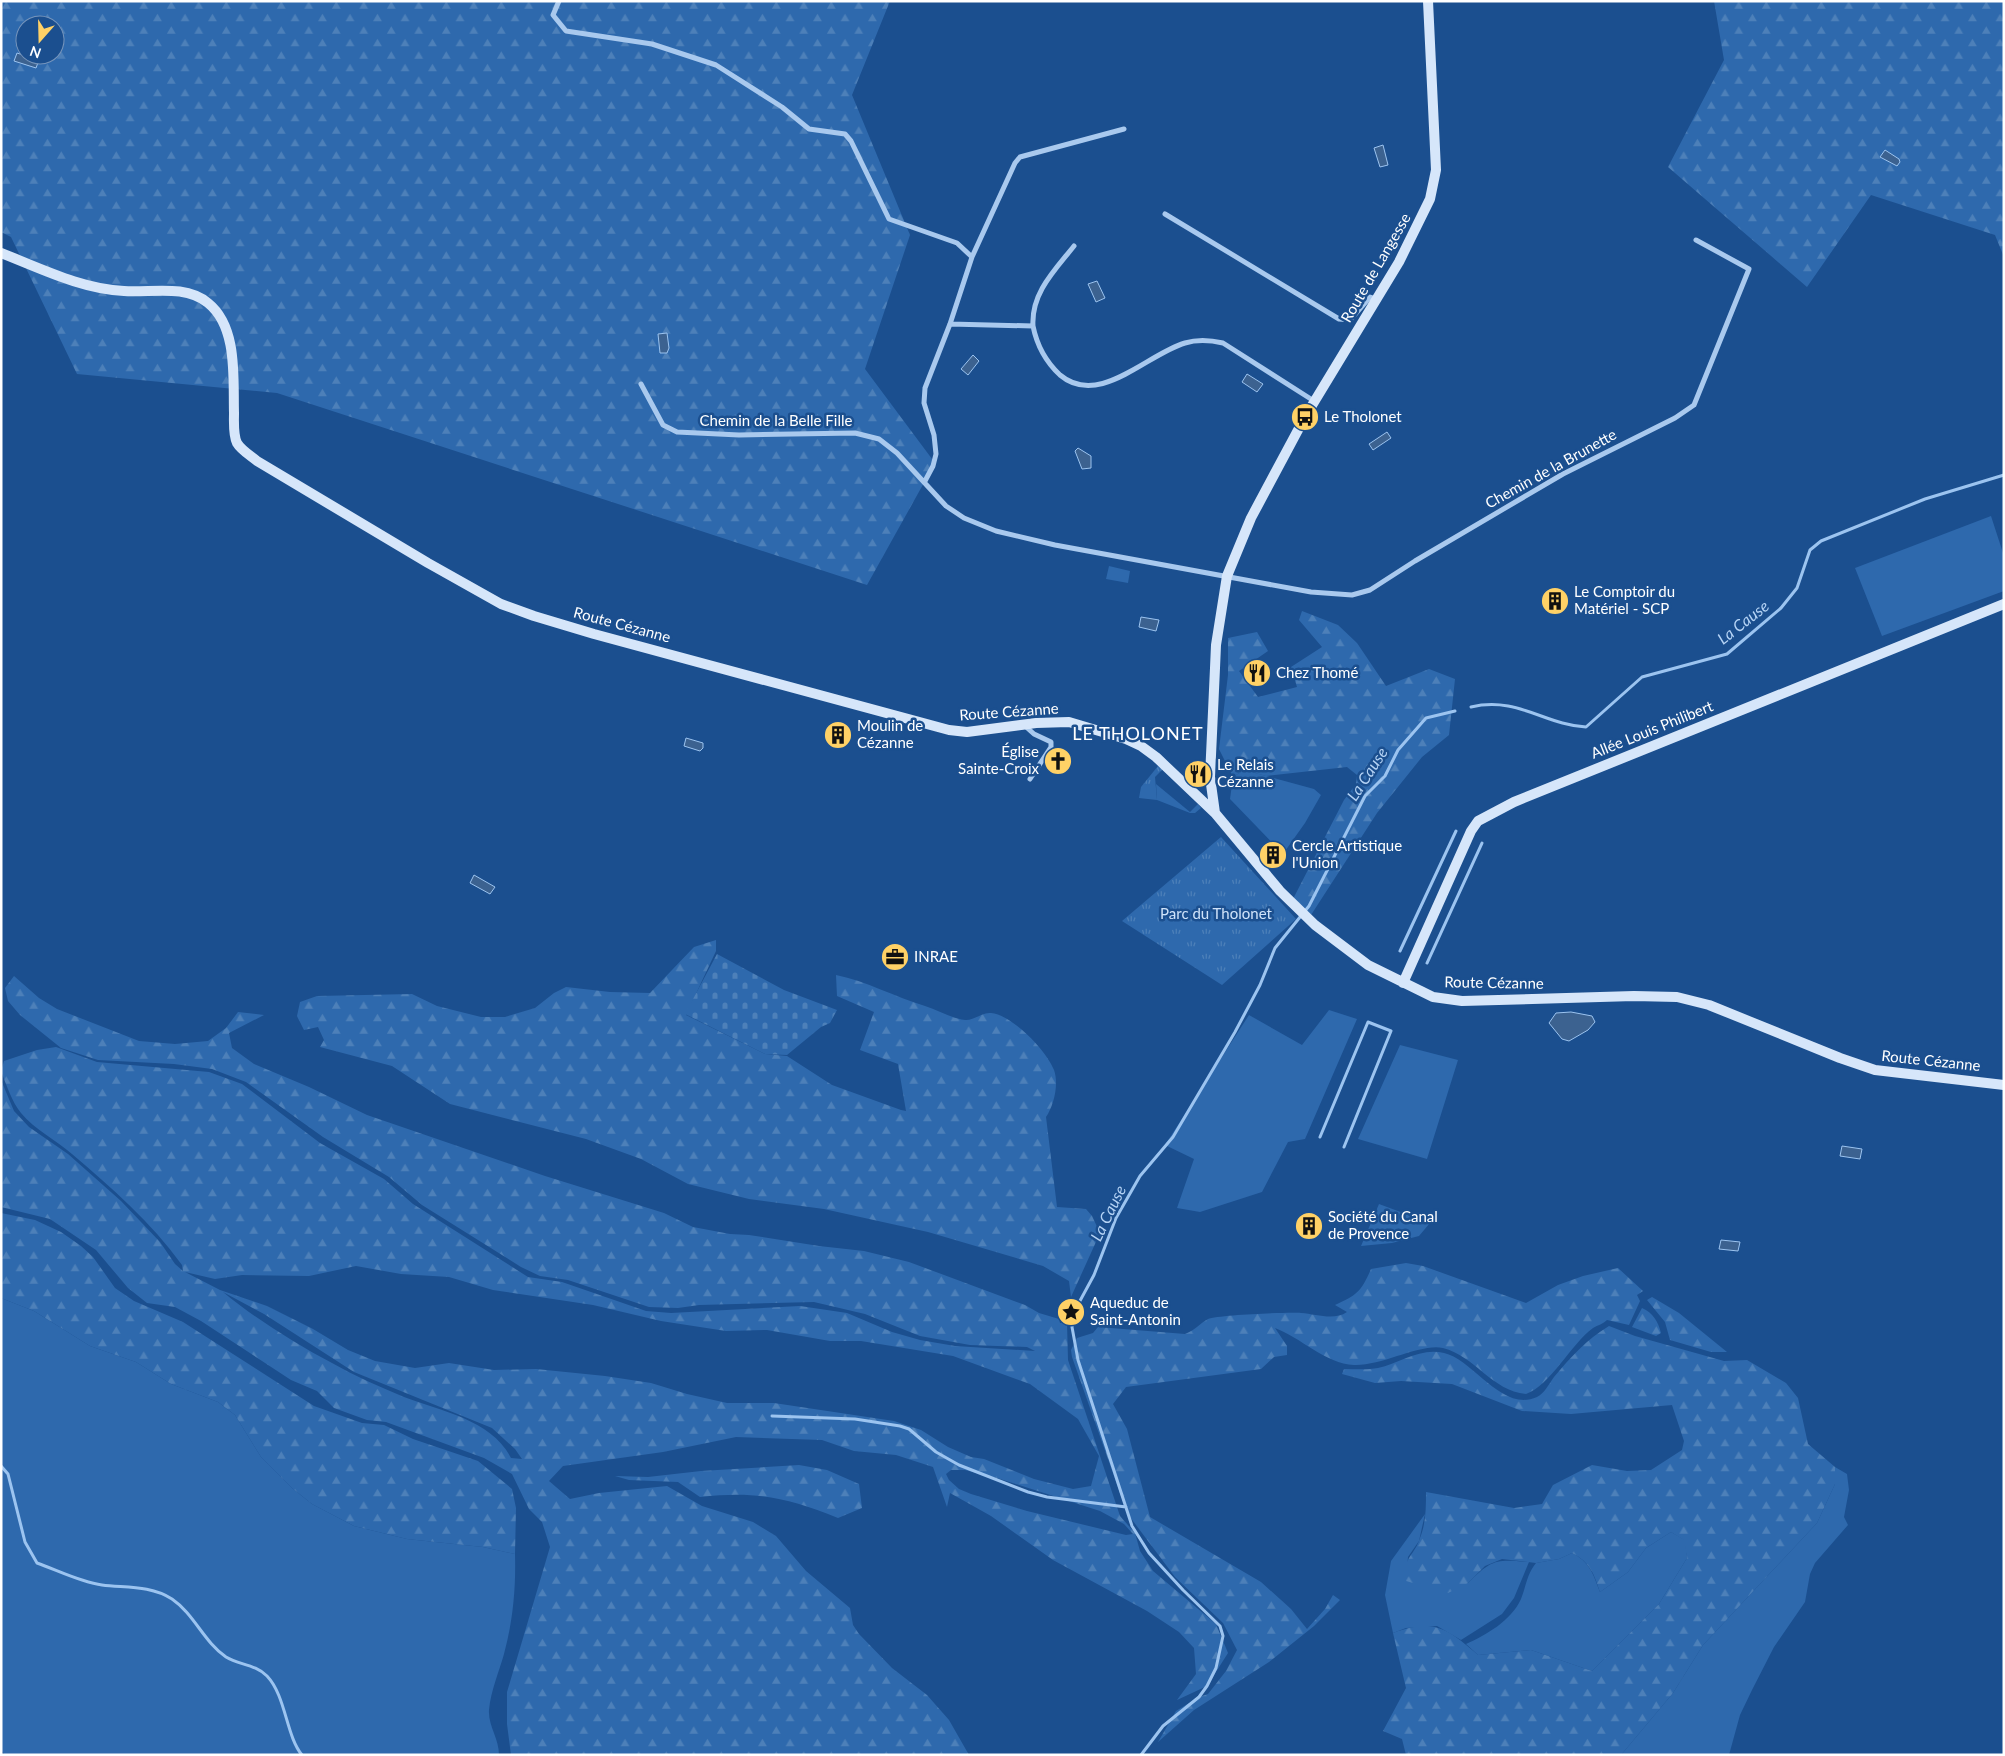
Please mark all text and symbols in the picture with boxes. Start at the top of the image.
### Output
north arrow [15,15,65,65]
text: N [27,43,43,63]
street label: Route de Langesse [1337,210,1414,325]
bus stop icon: Le Tholonet [1290,402,1320,432]
place label: Le Tholonet [1324,407,1402,425]
street label: Chemin de la Belle Fille [700,411,852,429]
street label: Chemin de la Brunette [1482,425,1619,512]
place label: Le Comptoir du Matériel - SCP [1574,582,1675,617]
building icon: Le Comptoir du Matériel - SCP [1540,586,1570,616]
water label: La Cause [1713,595,1772,648]
street label: Route Cézanne [572,602,673,646]
restaurant icon: Chez Thomé [1242,658,1272,688]
place label: Chez Thomé [1276,663,1358,681]
street label: Allée Louis Philibert [1588,696,1716,762]
street label: Route Cézanne [959,699,1059,723]
place label: Moulin de Cézanne [857,716,923,751]
building icon: Moulin de Cézanne [823,720,853,750]
district label: LE THOLONET [1072,722,1204,744]
place label: Église Sainte-Croix [958,742,1040,777]
water label: La Cause [1342,743,1391,804]
church icon: Église Sainte-Croix [1043,746,1073,776]
place label: Le Relais Cézanne [1217,755,1274,790]
restaurant icon: Le Relais Cézanne [1183,759,1213,789]
place label: Cercle Artistique l'Union [1292,836,1402,871]
building icon: Cercle Artistique l'Union [1258,840,1288,870]
park label: Parc du Tholonet [1160,904,1273,922]
office icon: INRAE [880,942,910,972]
place label: INRAE [914,947,958,965]
street label: Route Cézanne [1444,972,1544,992]
street label: Route Cézanne [1881,1046,1982,1074]
water label: La Cause [1086,1181,1129,1244]
place label: Société du Canal de Provence [1328,1207,1438,1242]
building icon: Société du Canal de Provence [1294,1211,1324,1241]
place label: Aqueduc de Saint-Antonin [1090,1293,1181,1328]
place icon: Aqueduc de Saint-Antonin [1056,1297,1086,1327]

